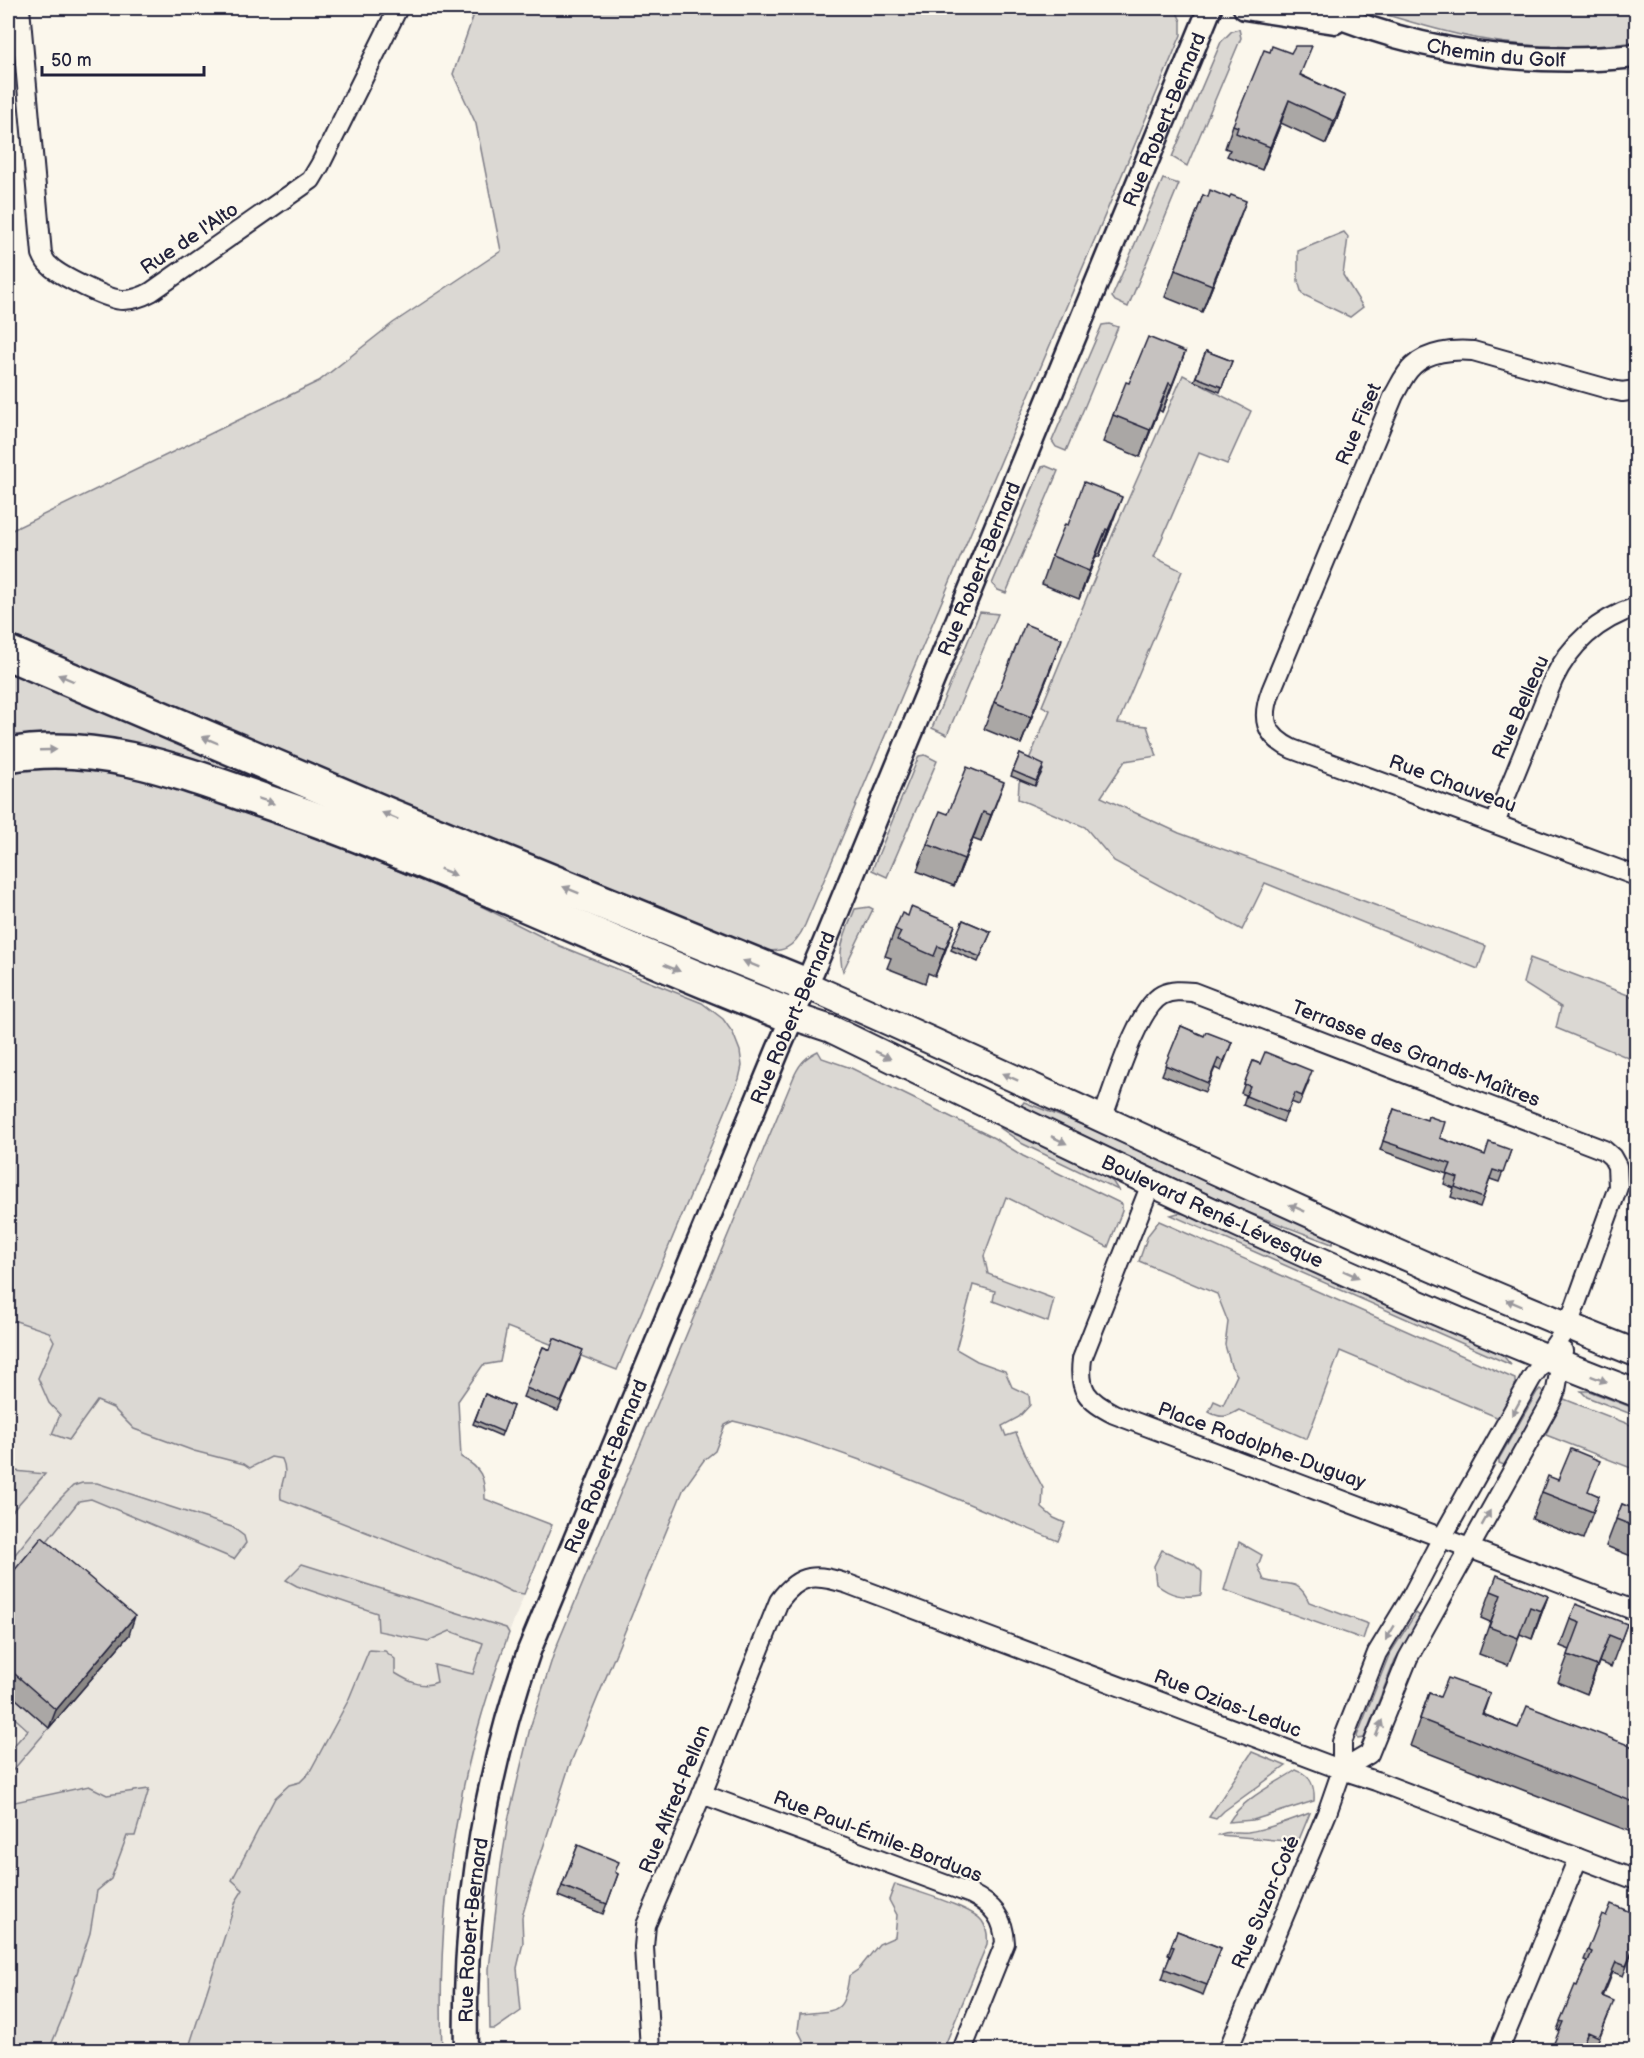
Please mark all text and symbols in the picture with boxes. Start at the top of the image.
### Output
street label: Rue Robert-Bernard [1118,29,1211,211]
street label: Chemin du Golf [1424,34,1566,73]
scale bar [42,39,204,77]
text: 50 m [51,50,92,71]
street label: Rue de l'Alto [136,197,243,280]
street label: Rue Fiset [1331,380,1387,469]
street label: Rue Robert-Bernard [933,479,1026,660]
street label: Rue Belleau [1487,652,1555,763]
one-way arrow [57,673,75,683]
one-way arrow [201,735,219,745]
one-way arrow [39,746,58,755]
street label: Rue Chauveau [1386,750,1520,818]
one-way arrow [257,797,275,807]
one-way arrow [381,811,399,821]
one-way arrow [439,868,457,877]
one-way arrow [561,885,579,895]
street label: Rue Robert-Bernard [746,928,841,1108]
one-way arrow [742,959,760,968]
one-way arrow [663,964,681,973]
street label: Terrasse des Grands-Maîtres [1288,995,1543,1112]
one-way arrow [875,1050,892,1059]
one-way arrow [1001,1072,1019,1082]
one-way arrow [1050,1134,1068,1144]
street label: Boulevard René-Lévesque [1097,1150,1327,1274]
one-way arrow [1287,1203,1305,1213]
one-way arrow [1342,1269,1359,1278]
one-way arrow [1505,1298,1523,1307]
one-way arrow [1590,1375,1608,1384]
street label: Rue Robert-Bernard [560,1376,653,1557]
street label: Place Rodolphe-Duguay [1154,1397,1369,1495]
one-way arrow [1511,1400,1521,1417]
one-way arrow [1481,1509,1491,1526]
one-way arrow [1384,1625,1395,1641]
street label: Rue Ozias-Leduc [1150,1665,1305,1743]
one-way arrow [1374,1719,1384,1737]
street label: Rue Alfred-Pellan [634,1722,716,1877]
street label: Rue Paul-Émile-Borduas [770,1785,986,1888]
street label: Rue Suzor-Coté [1227,1832,1305,1973]
street label: Rue Robert-Bernard [455,1836,494,2023]

